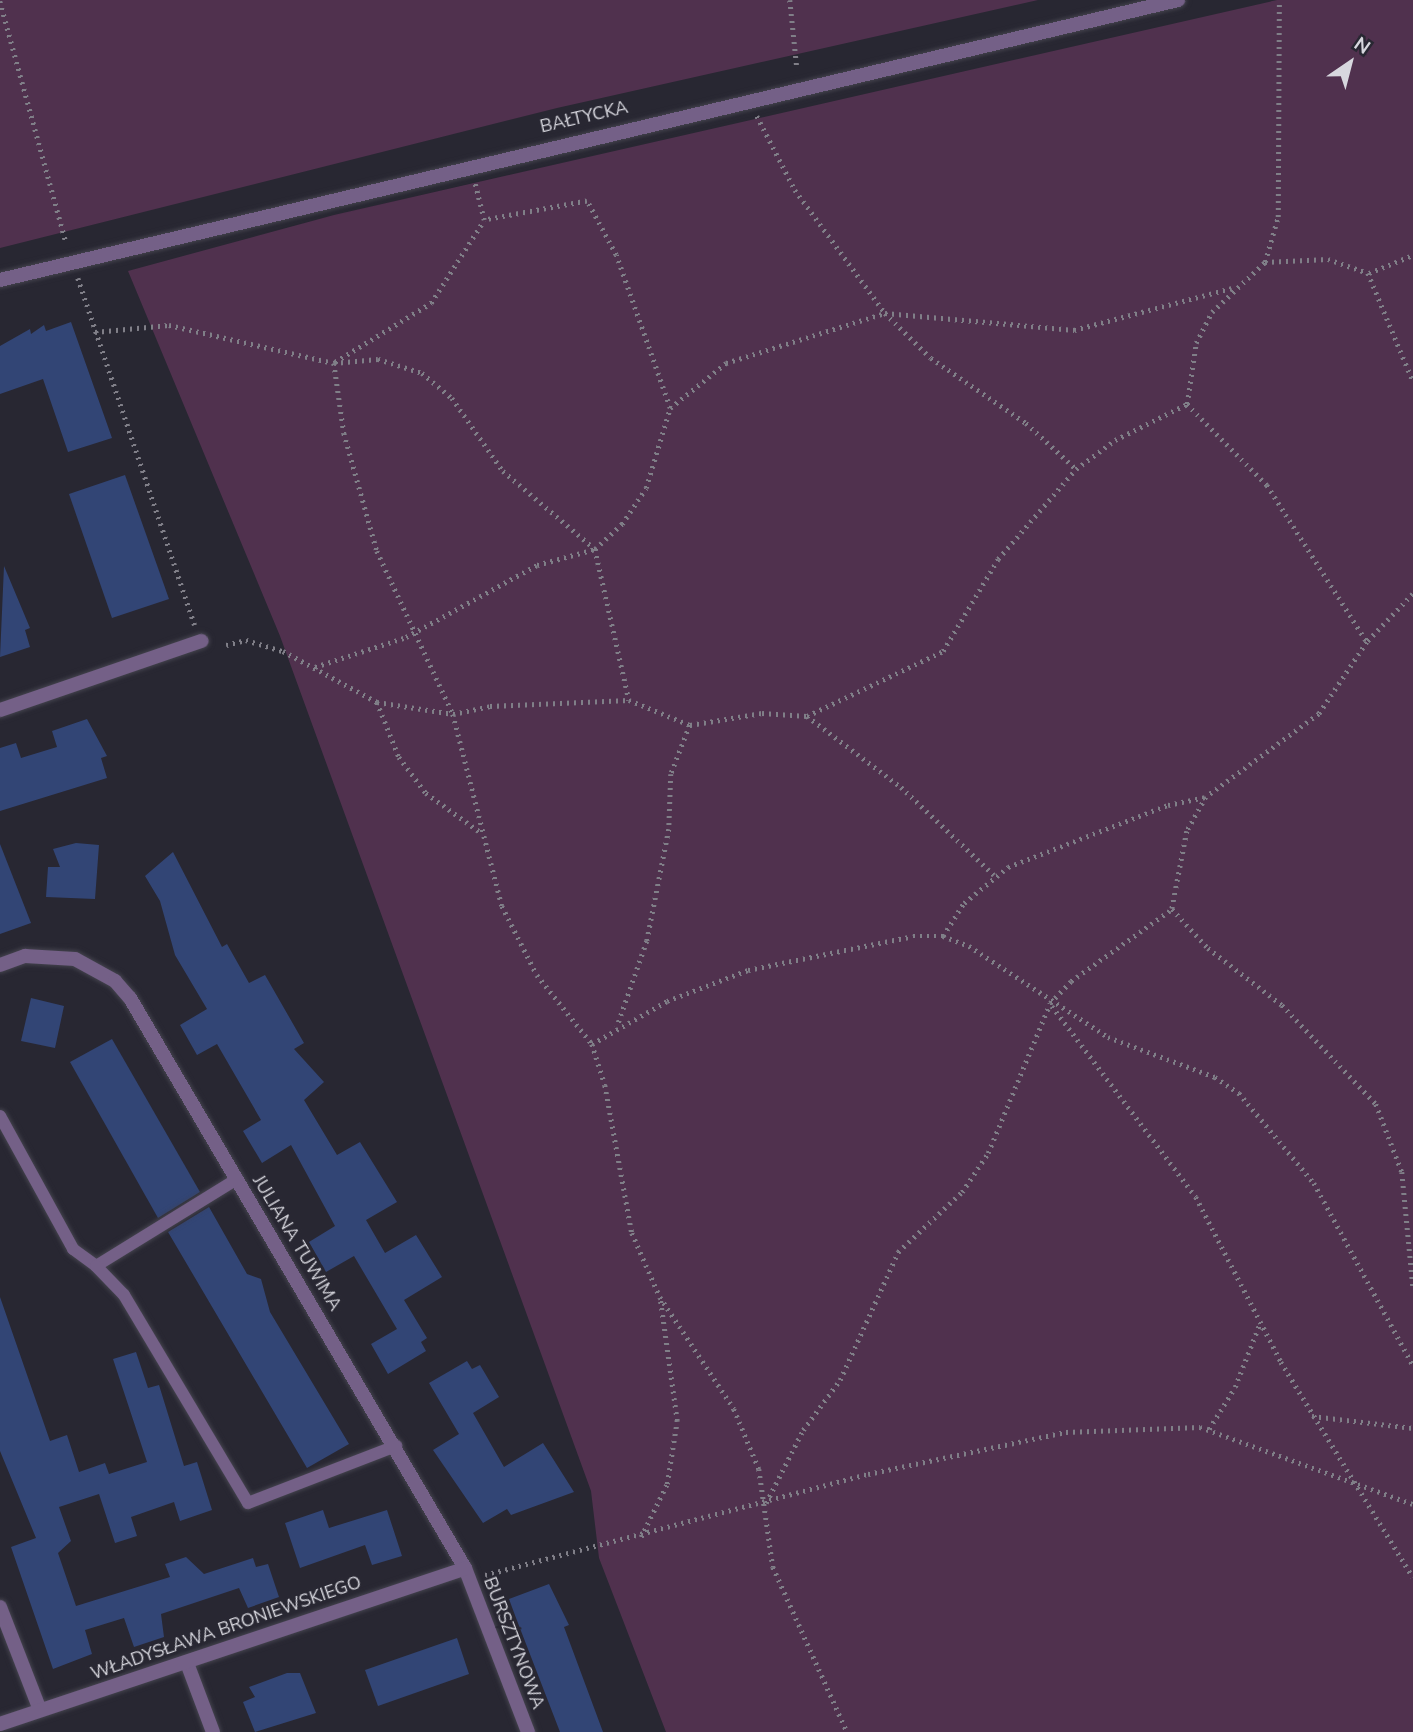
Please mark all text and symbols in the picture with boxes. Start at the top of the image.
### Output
north arrow [1315,28,1385,98]
text: N [1349,31,1375,61]
street label: BAŁTYCKA [538,96,630,138]
street label: JULIANA TUWIMA [248,1171,346,1315]
street label: WŁADYSŁAWA BRONIEWSKIEGO [88,1571,364,1685]
street label: BURSZTYNOWA [479,1574,549,1712]

